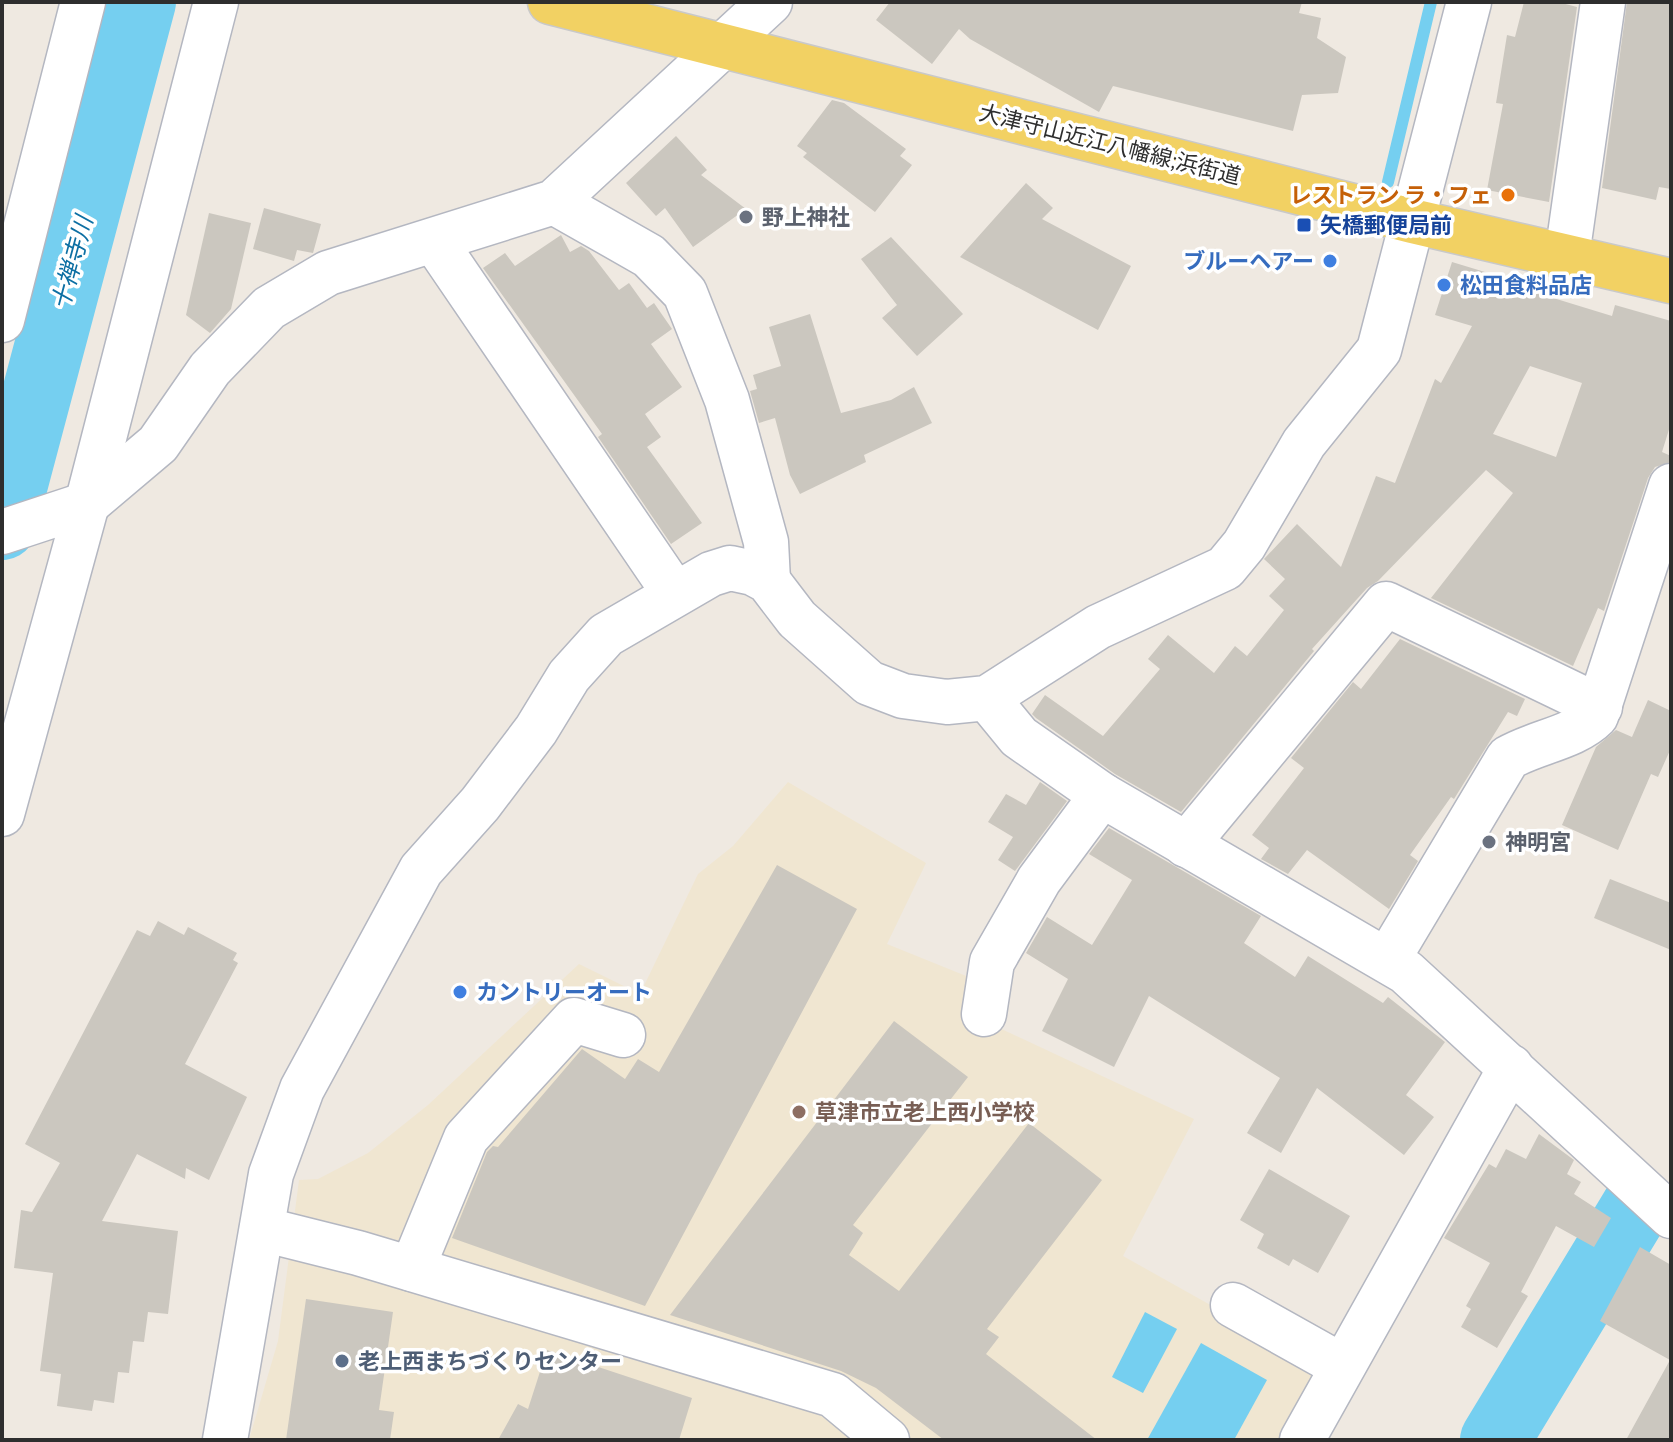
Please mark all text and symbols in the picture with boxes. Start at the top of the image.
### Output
street label: 大津守山近江八幡線;浜街道 [976,98,1244,190]
place label: レストラン ラ・フェ [1289,181,1492,209]
marker: レストラン ラ・フェ [1499,186,1517,204]
place label: 野上神社 [762,203,850,231]
marker: 野上神社 [737,208,755,226]
water label: 十禅寺川 [45,210,100,313]
place label: 矢橋郵便局前 [1320,211,1452,239]
marker: 矢橋郵便局前 [1295,216,1313,234]
place label: ブルーヘアー [1183,247,1314,275]
marker: ブルーヘアー [1321,252,1339,270]
place label: 松田食料品店 [1460,271,1592,299]
marker: 松田食料品店 [1435,276,1453,294]
place label: 神明宮 [1505,828,1571,856]
marker: 神明宮 [1480,833,1498,851]
place label: カントリーオート [476,978,652,1006]
marker: カントリーオート [451,983,469,1001]
place label: 草津市立老上西小学校 [815,1098,1035,1126]
marker: 草津市立老上西小学校 [790,1103,808,1121]
place label: 老上西まちづくりセンター [358,1347,622,1375]
marker: 老上西まちづくりセンター [333,1352,351,1370]

